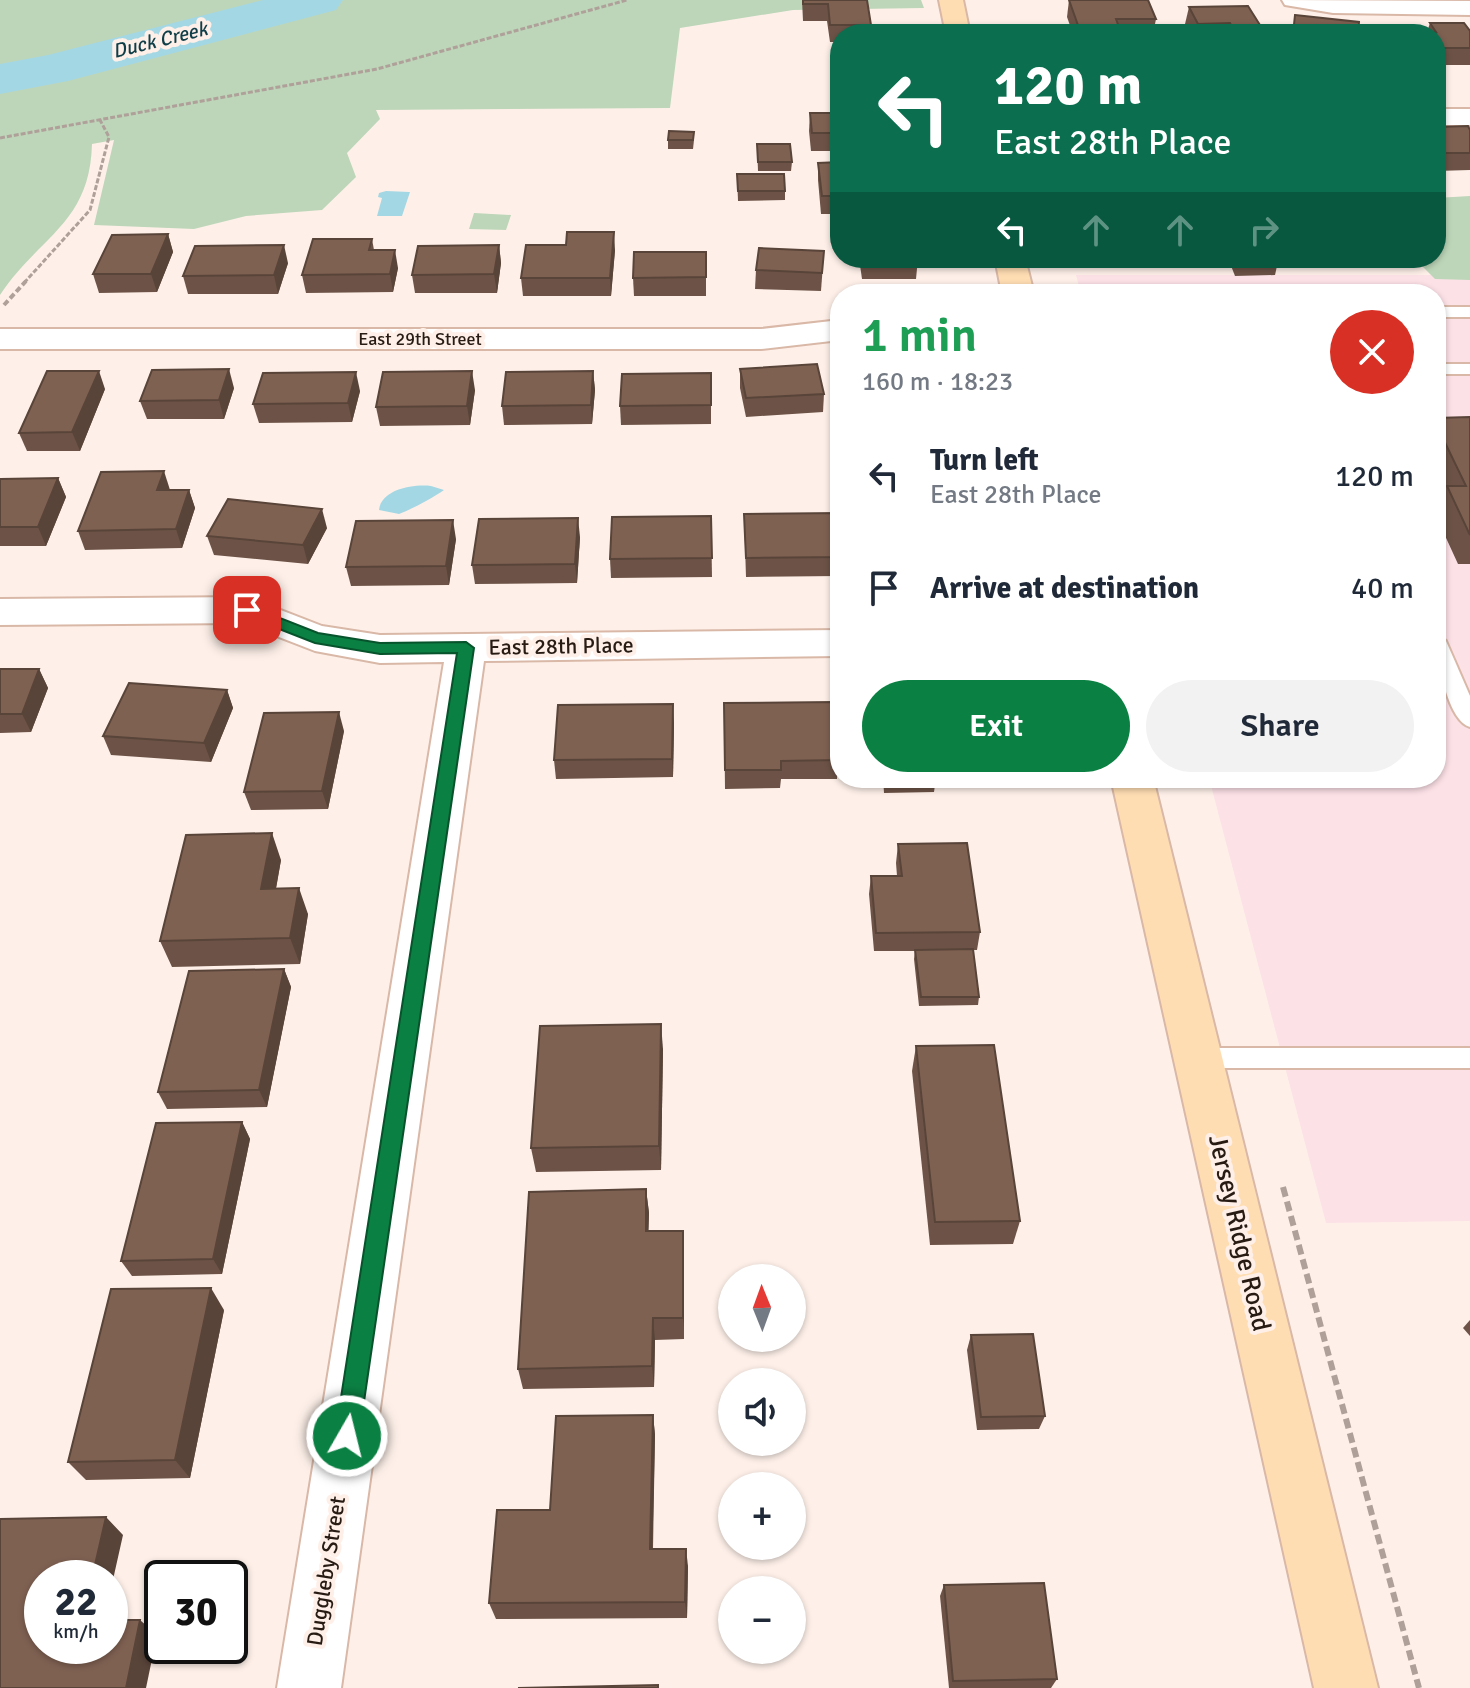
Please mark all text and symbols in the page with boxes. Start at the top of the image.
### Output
water label: Duck Creek [110,16,212,64]
text: 120 m [994,51,1142,120]
icon: left [862,56,966,160]
text: East 28th Place [994,120,1232,165]
icon: left [990,208,1034,252]
icon: ahead [1074,208,1118,252]
icon: ahead [1158,208,1202,252]
icon: right [1242,208,1286,252]
text: 1 min [862,306,977,365]
button: close [1330,310,1414,394]
street label: East 29th Street [358,328,482,350]
text: 160 m · 18:23 [862,366,1013,398]
text: Turn left [930,442,1039,479]
icon: left [862,454,906,498]
text: 120 m [1335,458,1414,495]
text: East 28th Place [930,479,1102,511]
icon: arrive [862,566,906,610]
text: Arrive at destination [930,570,1199,607]
text: 40 m [1351,570,1414,607]
pin [213,576,281,644]
icon: arrive [225,588,269,632]
street label: East 28th Place [488,631,634,661]
button: Exit [862,680,1130,772]
button: Share [1146,680,1414,772]
street label: Jersey Ridge Road [1201,1132,1277,1334]
north arrow [718,1264,806,1352]
map controls [718,1264,806,1664]
button: sound [718,1368,806,1456]
position arrow [305,1394,389,1478]
button: + [718,1472,806,1560]
street label: Duggleby Street [301,1494,351,1648]
speed limit sign: 30 [144,1560,248,1664]
button: − [718,1576,806,1664]
text: 22 [54,1577,98,1627]
text: km/h [53,1619,99,1644]

